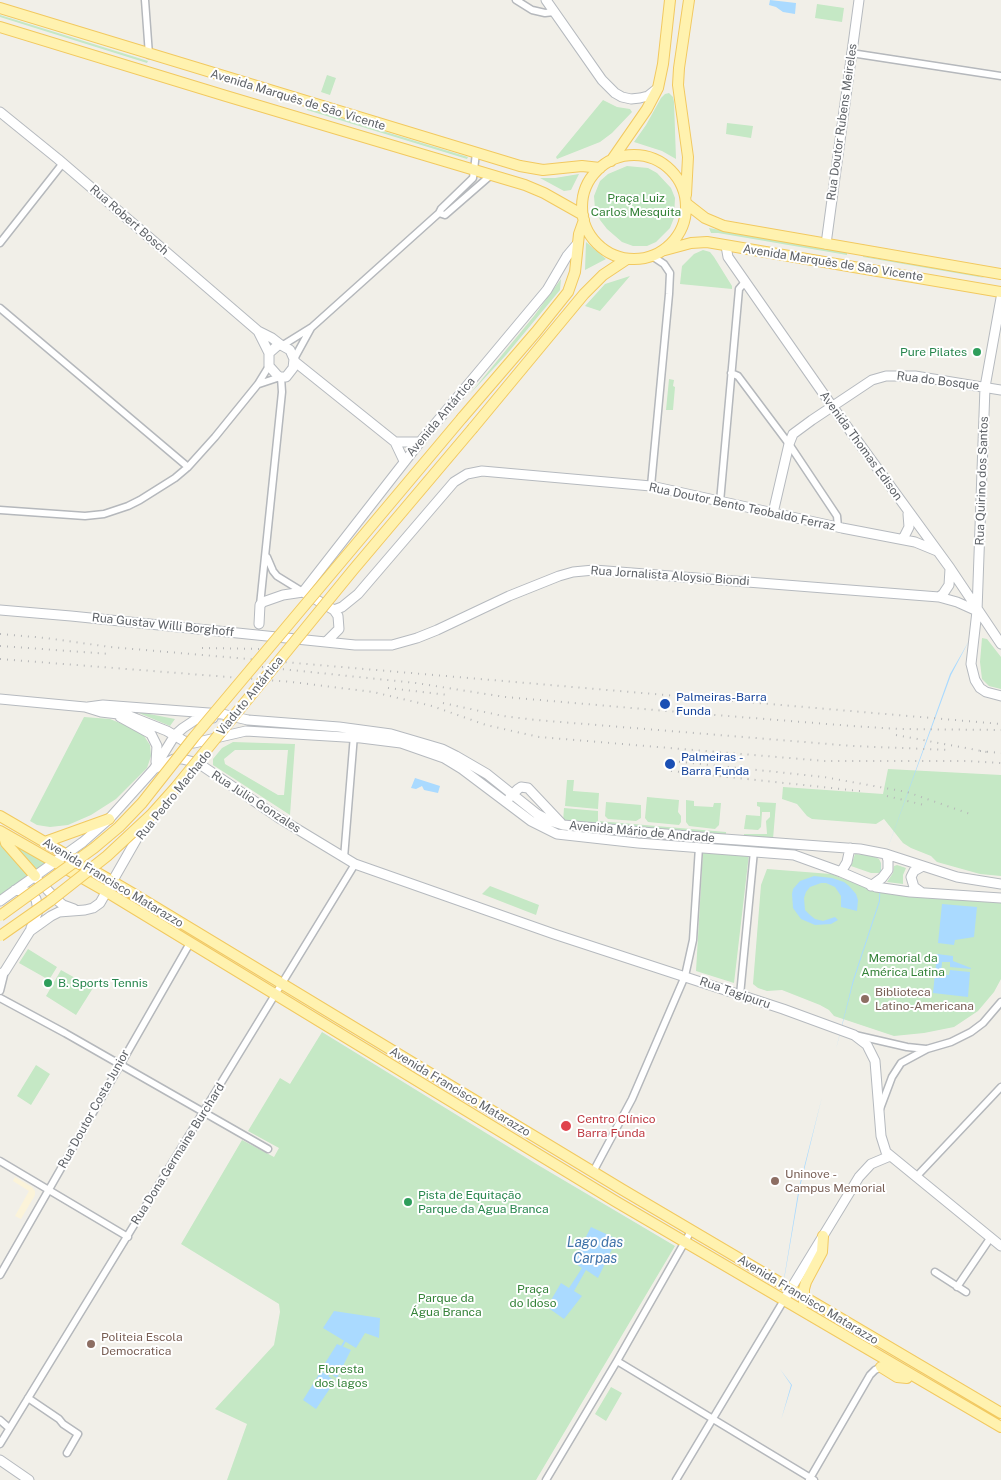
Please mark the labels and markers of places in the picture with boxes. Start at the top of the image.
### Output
place label: Pure Pilates [900,345,967,359]
marker: Pure Pilates [971,346,983,358]
place label: Palmeiras-Barra Funda [676,690,767,718]
marker: Palmeiras-Barra Funda [658,697,672,711]
place label: Palmeiras - Barra Funda [681,750,749,778]
marker: Palmeiras - Barra Funda [663,757,677,771]
place label: B. Sports Tennis [58,976,148,990]
marker: B. Sports Tennis [42,977,54,989]
place label: Biblioteca Latino-Americana [875,985,974,1013]
marker: Biblioteca Latino-Americana [859,993,871,1005]
place label: Centro Clínico Barra Funda [577,1112,656,1140]
marker: Centro Clínico Barra Funda [559,1119,573,1133]
place label: Uninove - Campus Memorial [785,1167,886,1195]
marker: Uninove - Campus Memorial [769,1175,781,1187]
place label: Pista de Equitação Parque da Agua Branca [418,1188,549,1216]
marker: Pista de Equitação Parque da Agua Branca [402,1196,414,1208]
place label: Politeia Escola Democratica [101,1330,183,1358]
marker: Politeia Escola Democratica [85,1338,97,1350]

